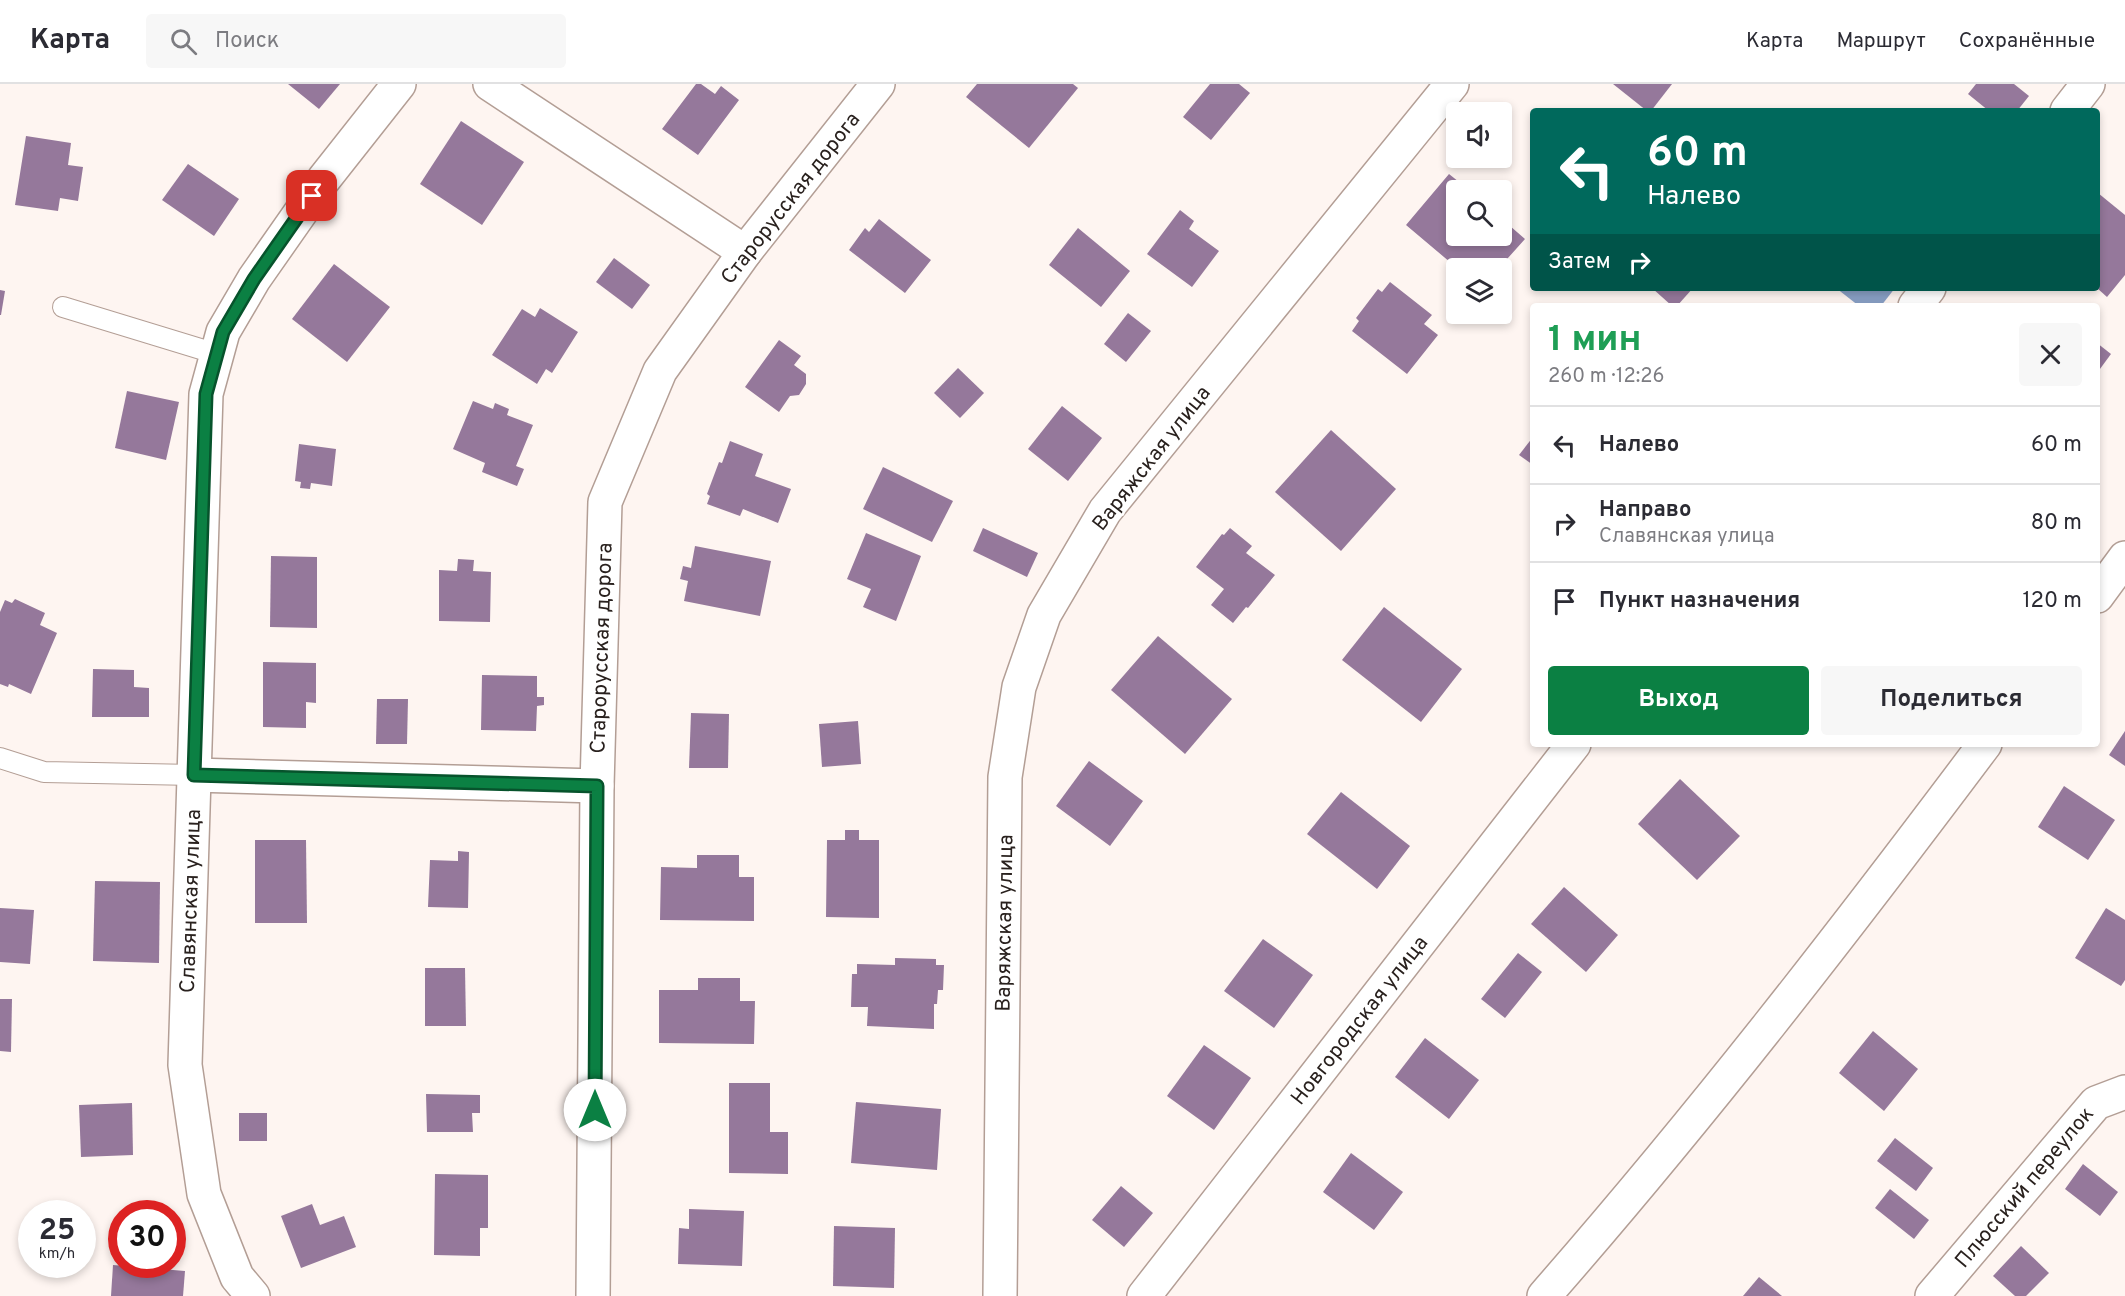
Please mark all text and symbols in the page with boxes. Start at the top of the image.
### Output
search box [146,14,566,68]
text: Карта [30,23,110,59]
icon: search [167,25,200,58]
text: Поиск [215,28,279,55]
text: Карта [1746,28,1803,55]
text: Маршрут [1836,28,1926,55]
text: Сохранённые [1959,28,2095,55]
map controls [1446,102,1512,324]
button: sound [1446,102,1512,168]
street label: Старорусская дорога [715,107,867,291]
text: 60 m [1647,128,1748,181]
icon: left [1548,132,1626,210]
pin [286,170,337,221]
icon: arrive [295,179,328,212]
button: search [1446,180,1512,246]
text: Налево [1647,180,1741,214]
icon: right [1623,246,1656,279]
text: Затем [1548,249,1611,276]
button: layers [1446,258,1512,324]
text: 1 мин [1548,318,1642,364]
button: close [2019,323,2082,386]
text: 260 m · 12:26 [1548,364,1664,390]
street label: Варяжская улица [1087,381,1217,537]
icon: left [1548,429,1581,462]
text: Налево [1599,432,1679,459]
text: 60 m [2031,432,2082,459]
text: Направо [1599,497,1691,524]
icon: right [1548,507,1581,540]
text: 80 m [2031,510,2082,537]
text: Славянская улица [1599,524,1775,550]
street label: Старорусская дорога [585,542,620,754]
icon: arrive [1548,585,1581,618]
text: Пункт назначения [1599,588,1800,615]
text: 120 m [2022,588,2082,615]
button: Выход [1548,666,1809,735]
button: Поделиться [1821,666,2082,735]
street label: Славянская улица [175,808,208,994]
street label: Варяжская улица [990,834,1021,1012]
street label: Новгородская улица [1286,931,1435,1111]
position arrow [563,1078,627,1142]
street label: Плюсский переулок [1950,1102,2101,1274]
speed limit sign: 30 [108,1200,186,1278]
text: 25 [39,1213,75,1250]
text: km/h [39,1245,75,1264]

